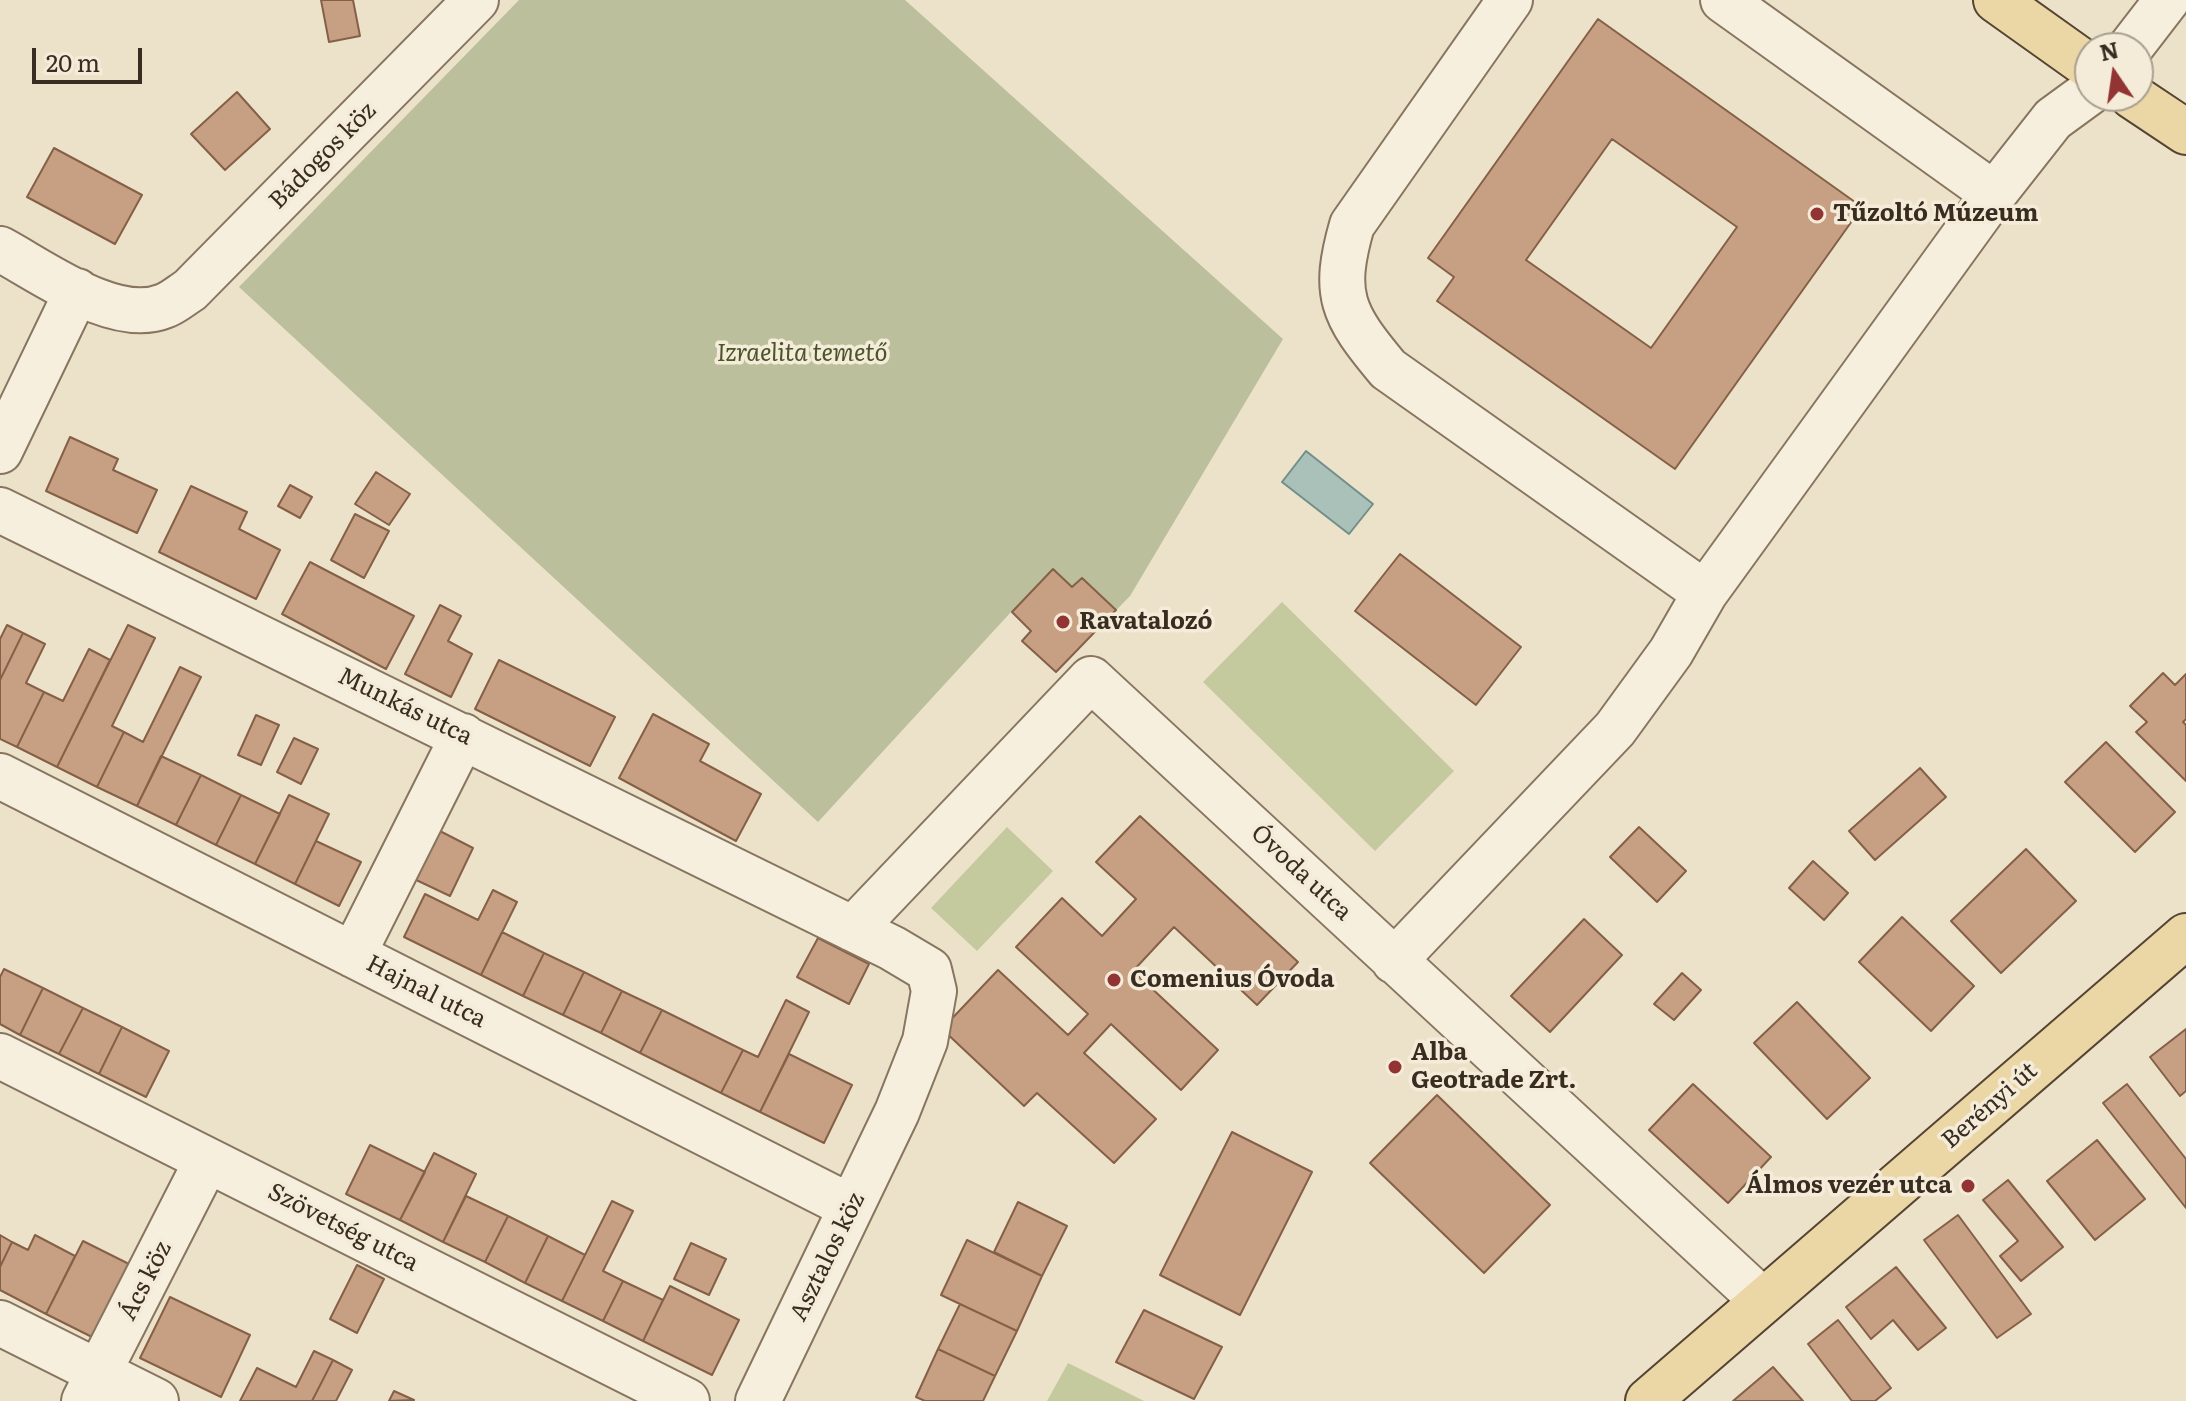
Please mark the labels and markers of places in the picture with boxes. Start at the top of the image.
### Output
place label: Tűzoltó Múzeum [1833,200,2038,228]
marker: Tűzoltó Múzeum [1808,205,1826,223]
place label: Ravatalozó [1079,608,1212,636]
marker: Ravatalozó [1054,613,1072,631]
place label: Comenius Óvoda [1130,966,1334,994]
marker: Comenius Óvoda [1105,971,1123,989]
place label: Alba Geotrade Zrt. [1411,1039,1576,1095]
marker: Alba Geotrade Zrt. [1386,1058,1404,1076]
place label: Álmos vezér utca [1745,1172,1952,1200]
marker: Álmos vezér utca [1959,1177,1977,1195]

